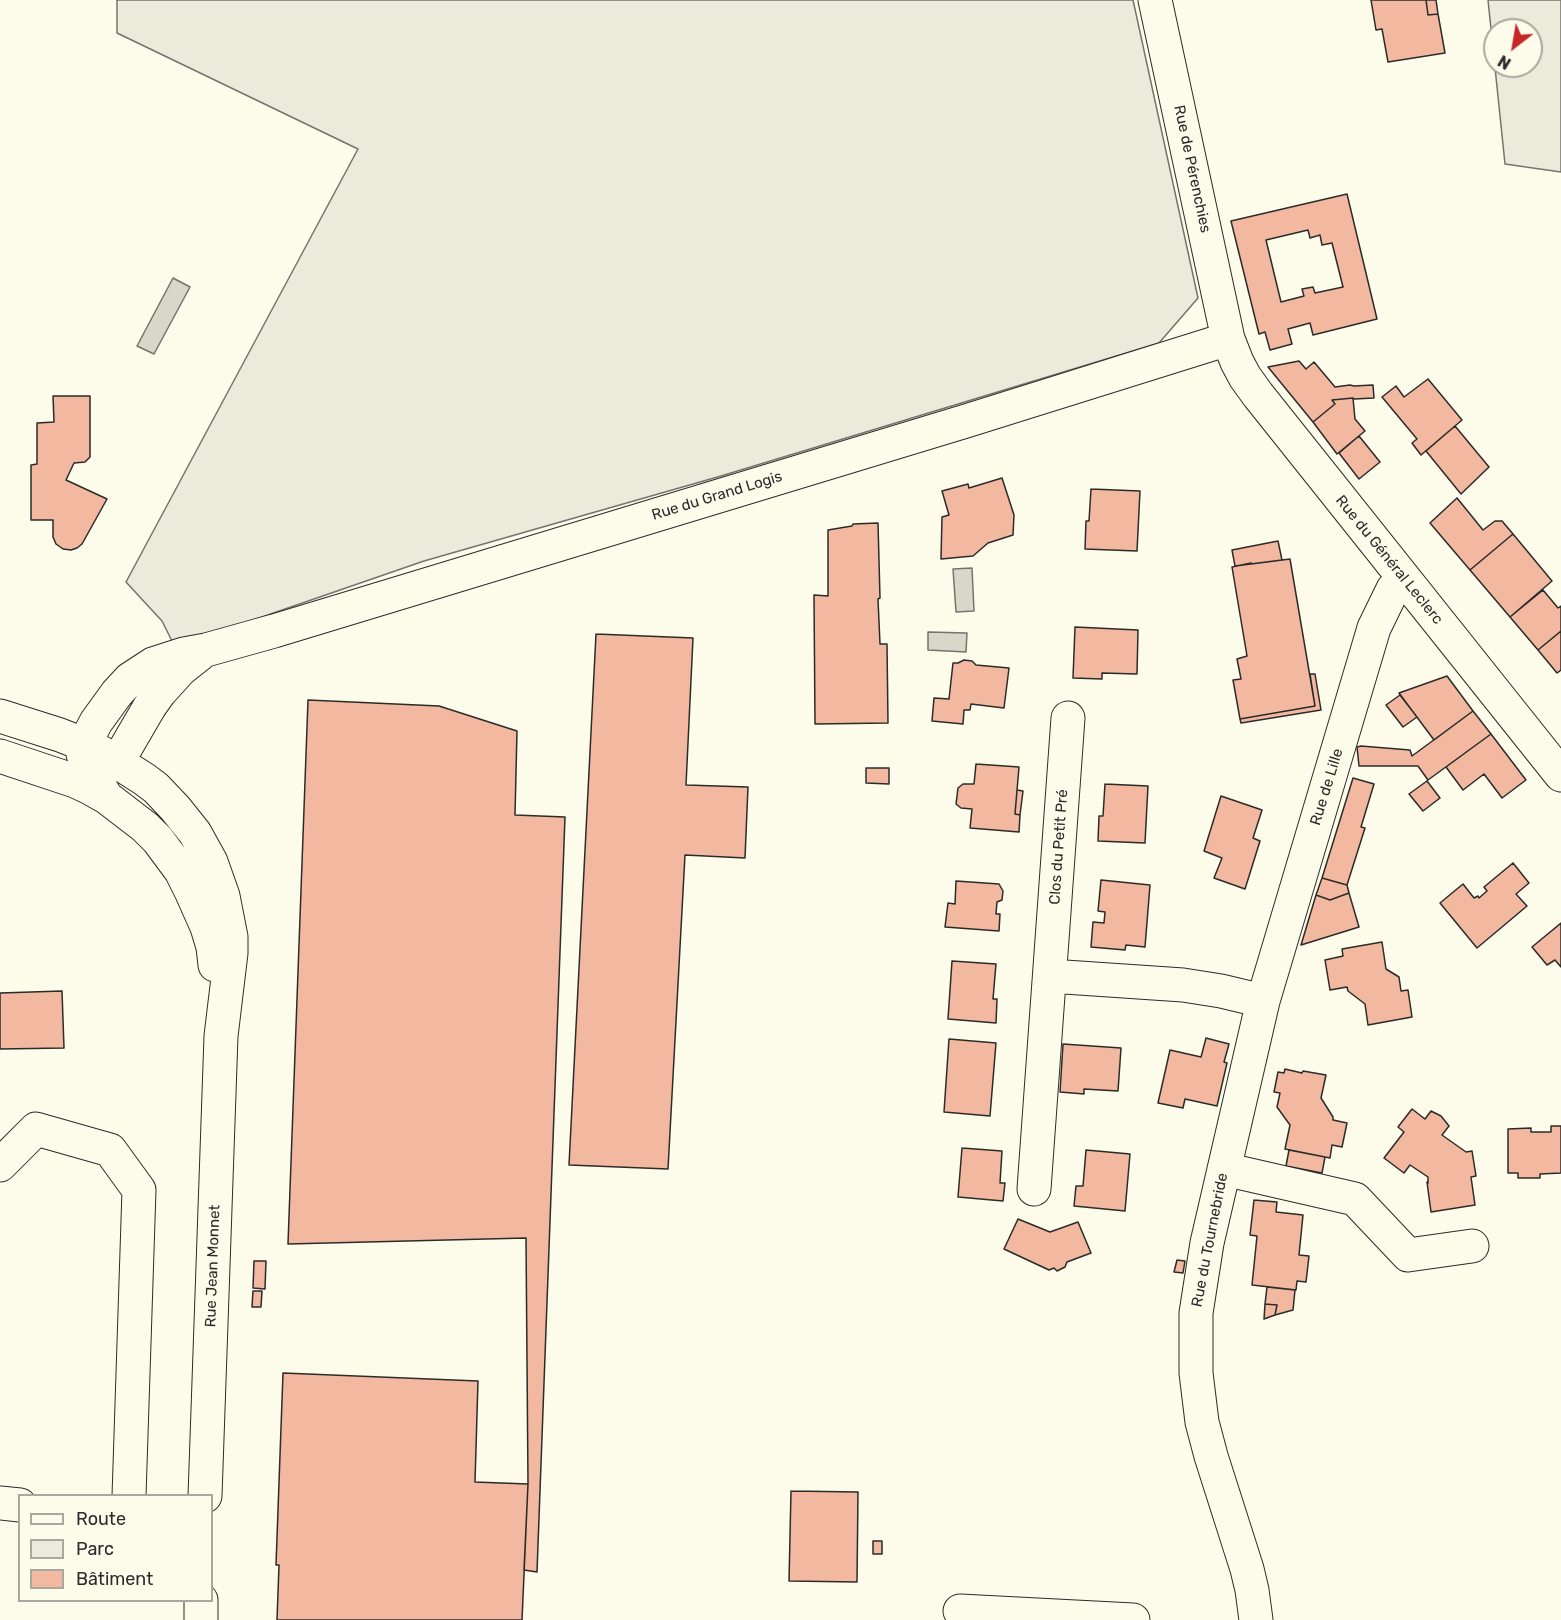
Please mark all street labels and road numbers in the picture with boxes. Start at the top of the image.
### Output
street label: Rue de Pérenchies [1170,104,1214,234]
street label: Rue du Grand Logis [650,468,784,524]
street label: Rue du Général Leclerc [1331,492,1447,628]
street label: Rue de Lille [1307,746,1347,828]
street label: Clos du Petit Pré [1046,789,1072,905]
street label: Rue du Tournebride [1188,1171,1232,1309]
street label: Rue Jean Monnet [202,1204,224,1328]

